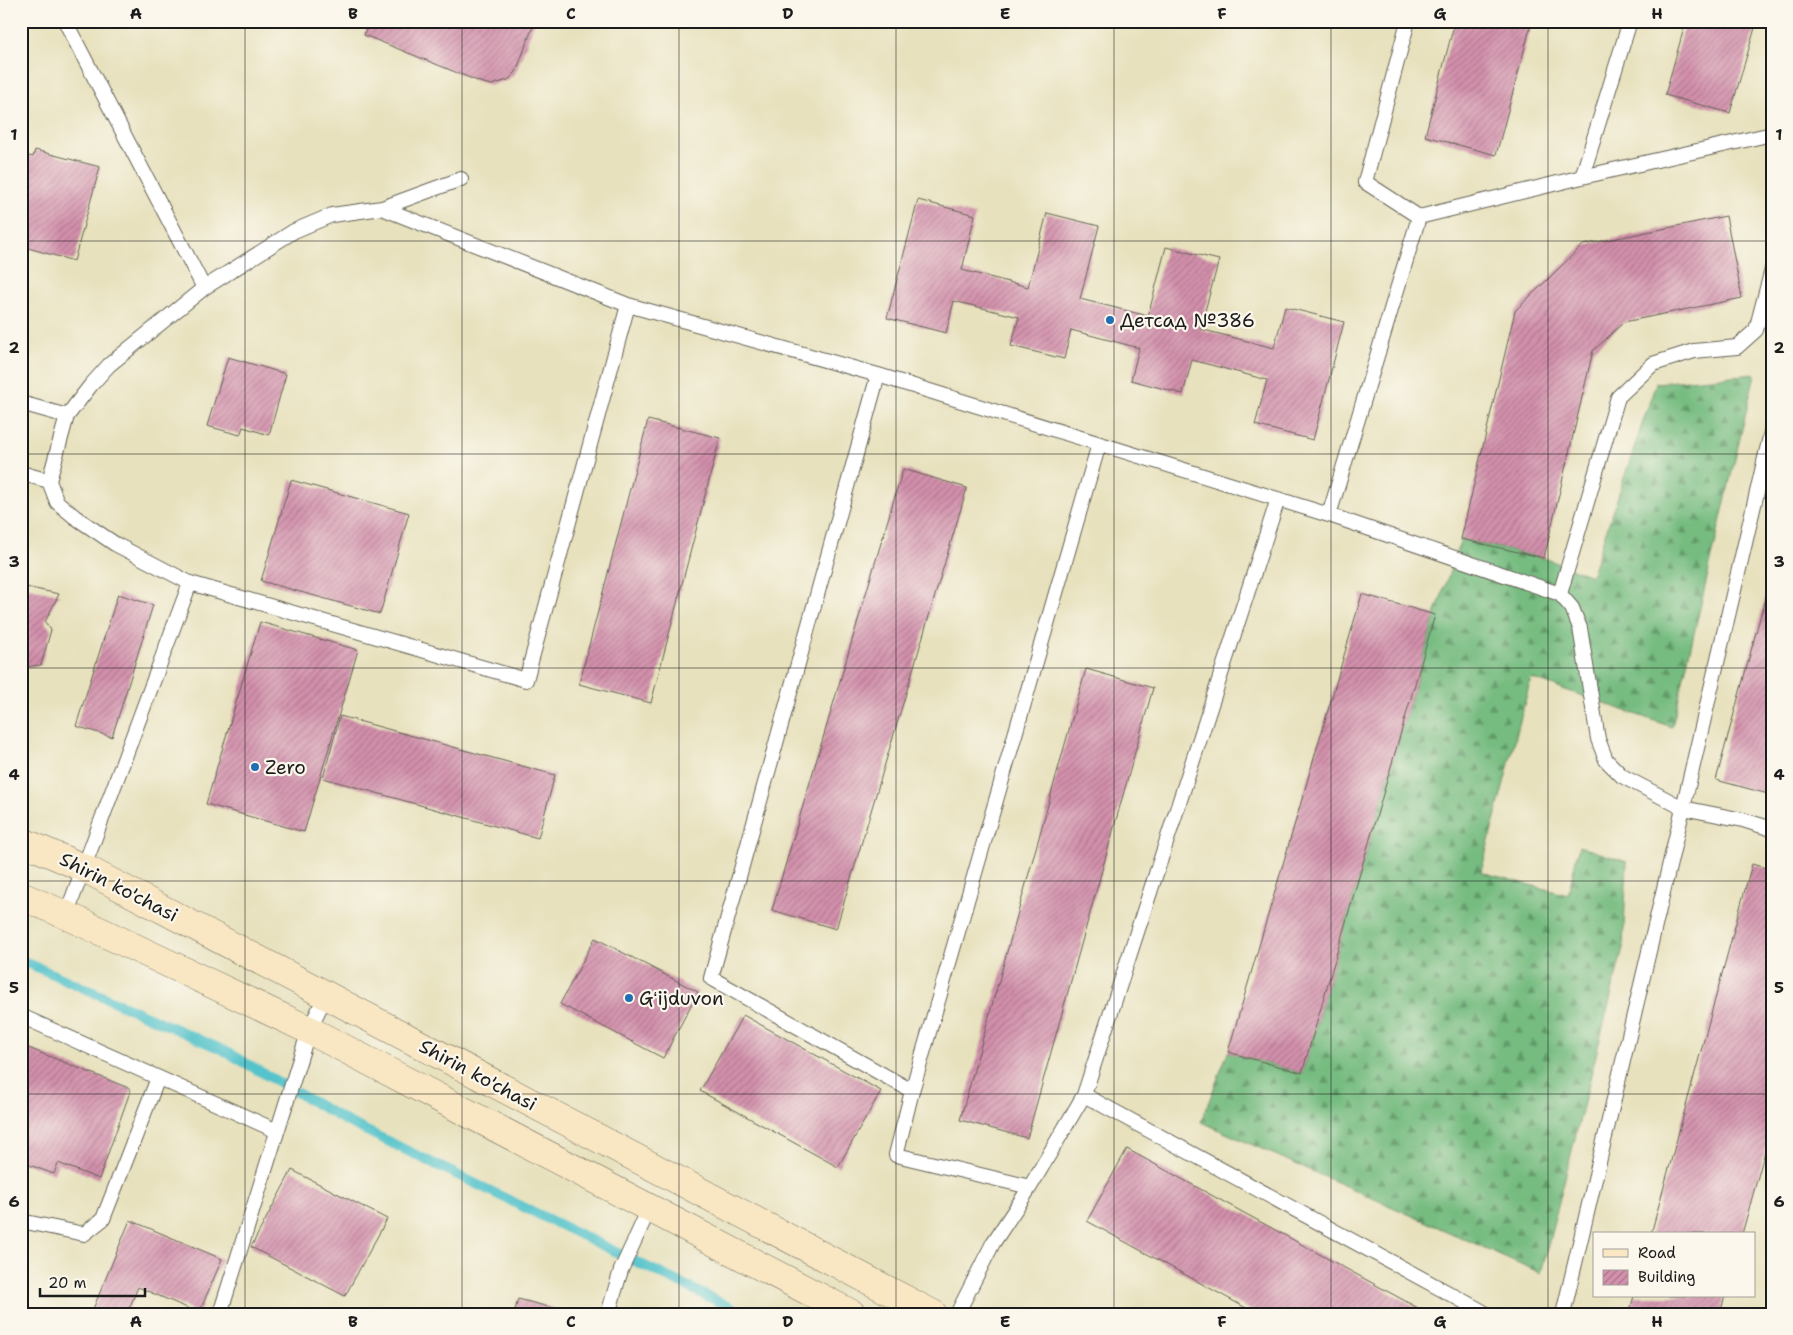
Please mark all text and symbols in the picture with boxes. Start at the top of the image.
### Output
text: A [130,3,142,24]
text: B [348,3,358,24]
text: C [566,3,576,24]
text: D [782,3,794,24]
text: E [1000,3,1010,24]
text: F [1217,3,1227,24]
text: G [1434,3,1447,24]
text: H [1651,3,1663,24]
text: 1 [10,124,18,145]
text: 1 [1775,124,1783,145]
place label: Детсад №386 [1120,308,1255,333]
marker: Детсад №386 [1104,314,1116,326]
text: 2 [8,337,20,358]
text: 2 [1773,337,1785,358]
text: 3 [8,551,20,572]
text: 3 [1773,551,1785,572]
place label: Zero [265,755,306,780]
marker: Zero [249,761,261,773]
text: 4 [8,764,20,785]
text: 4 [1773,764,1785,785]
street label: Shirin ko'chasi [56,846,182,928]
text: 5 [9,977,19,998]
text: 5 [1774,977,1784,998]
place label: Gʻijduvon [639,986,724,1011]
marker: Gʻijduvon [623,992,635,1004]
street label: Shirin ko'chasi [415,1034,541,1116]
text: 6 [8,1191,20,1212]
text: 6 [1773,1191,1785,1212]
legend [1593,1232,1756,1298]
text: Road [1638,1243,1676,1263]
scale bar [40,1265,145,1297]
text: Building [1638,1267,1695,1287]
text: 20 m [48,1273,87,1293]
text: A [130,1311,142,1332]
text: B [348,1311,358,1332]
text: C [566,1311,576,1332]
text: D [782,1311,794,1332]
text: E [1000,1311,1010,1332]
text: F [1217,1311,1227,1332]
text: G [1434,1311,1447,1332]
text: H [1651,1311,1663,1332]

